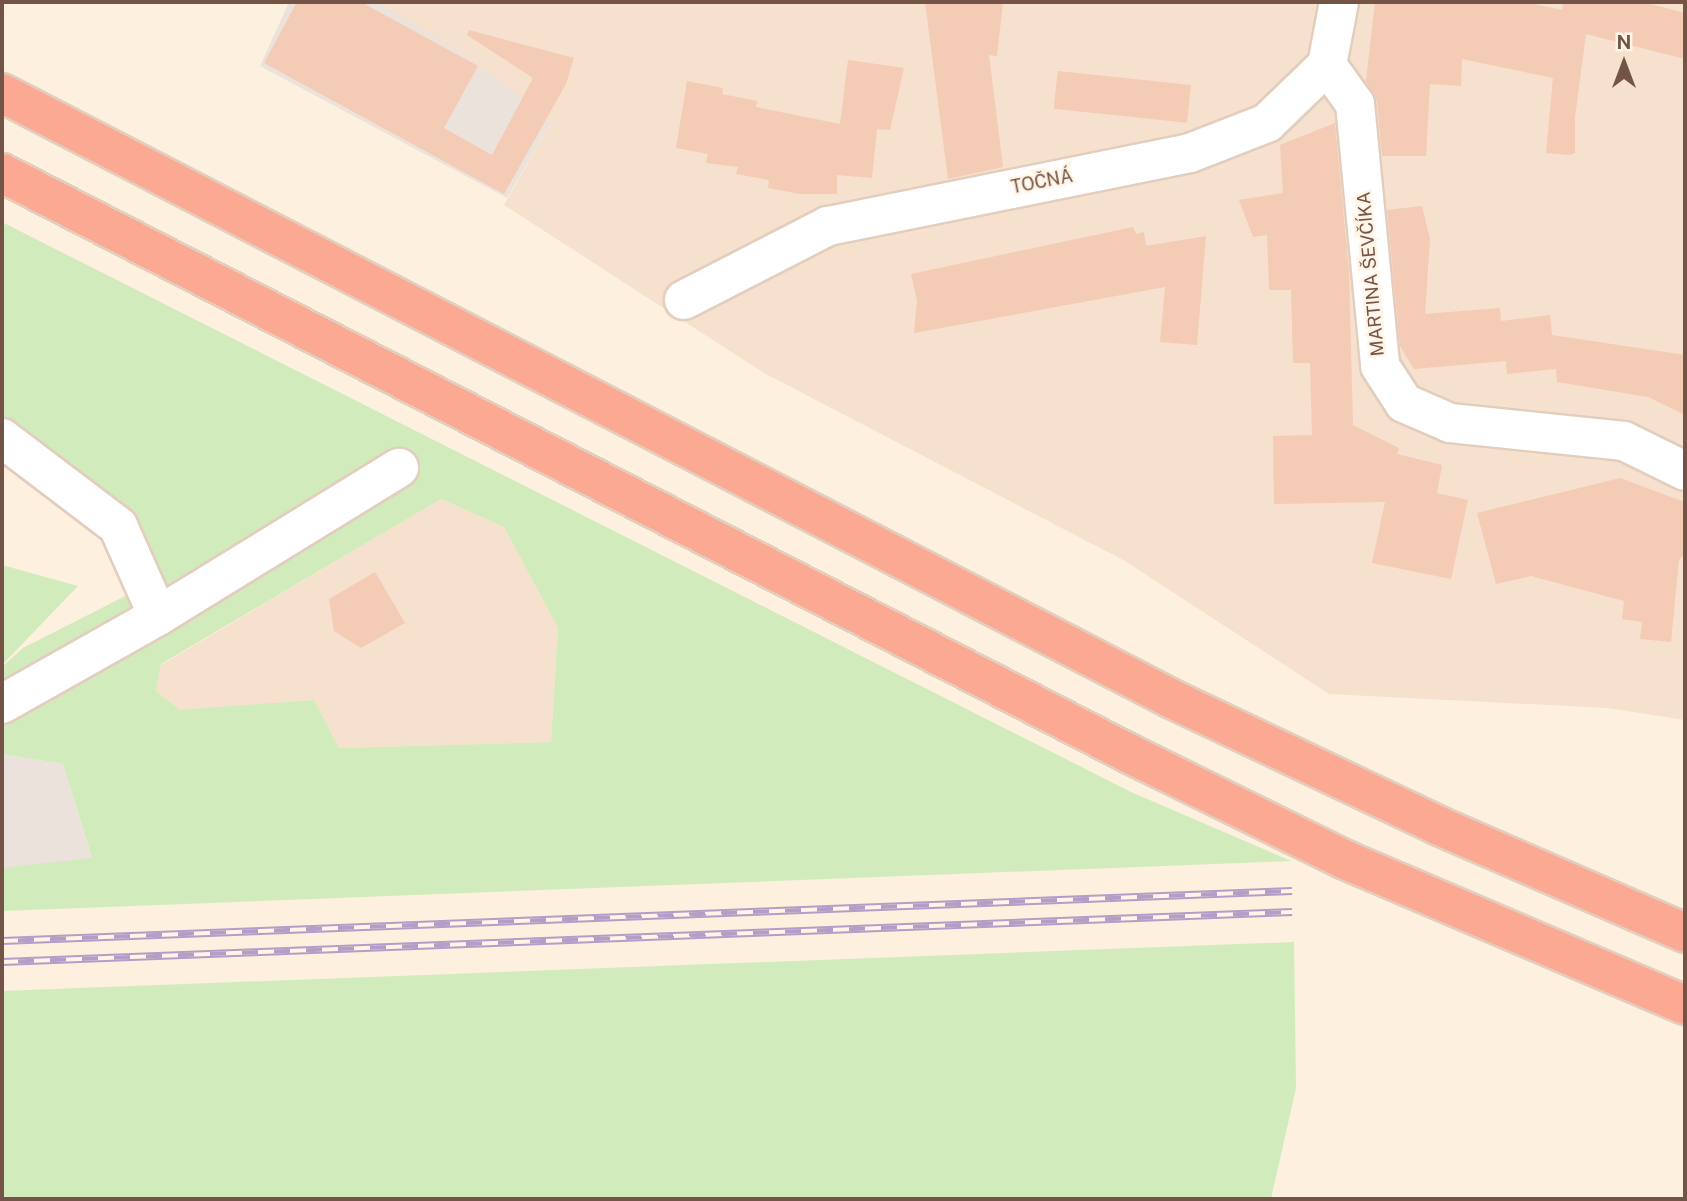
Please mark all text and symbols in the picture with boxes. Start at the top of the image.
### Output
north arrow [1589,28,1659,98]
text: N [1617,31,1631,53]
street label: TOČNÁ [1009,165,1075,199]
street label: MARTINA ŠEVČÍKA [1353,191,1389,357]

